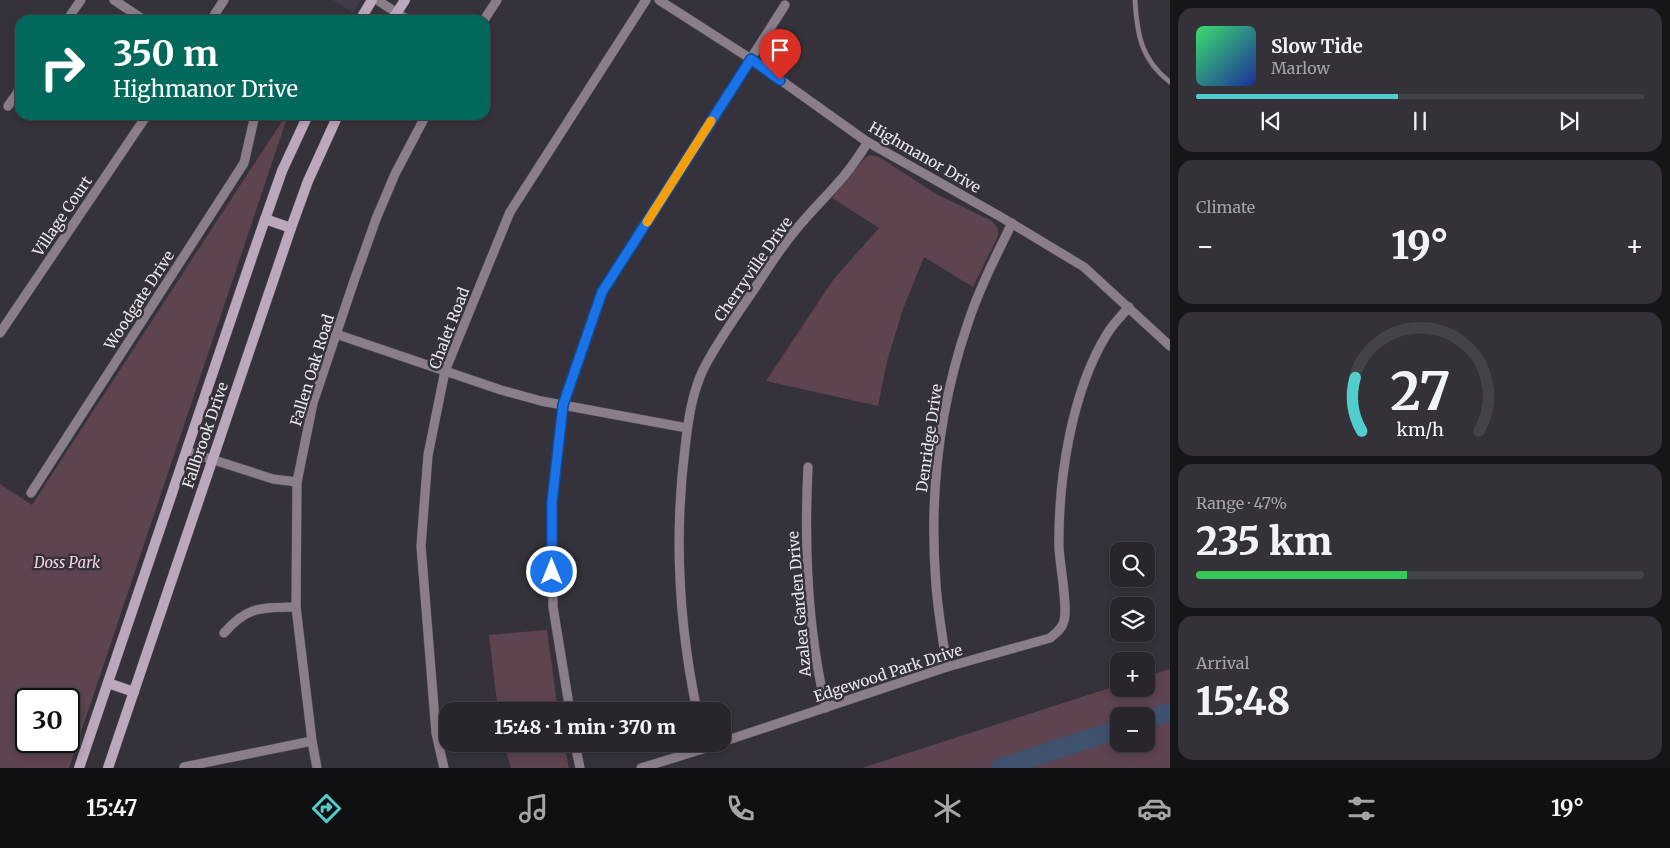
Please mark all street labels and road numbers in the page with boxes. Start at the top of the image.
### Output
street label: Highmanor Drive [866,117,985,197]
street label: Village Court [28,172,96,261]
street label: Cherryville Drive [710,213,796,325]
street label: Woodgate Drive [99,247,178,354]
street label: Chalet Road [425,284,473,372]
street label: Fallen Oak Road [286,312,338,428]
street label: Fallbrook Drive [178,379,232,490]
street label: Denridge Drive [912,382,946,493]
street label: Azalea Garden Drive [783,530,815,679]
street label: Edgewood Park Drive [811,640,965,706]

